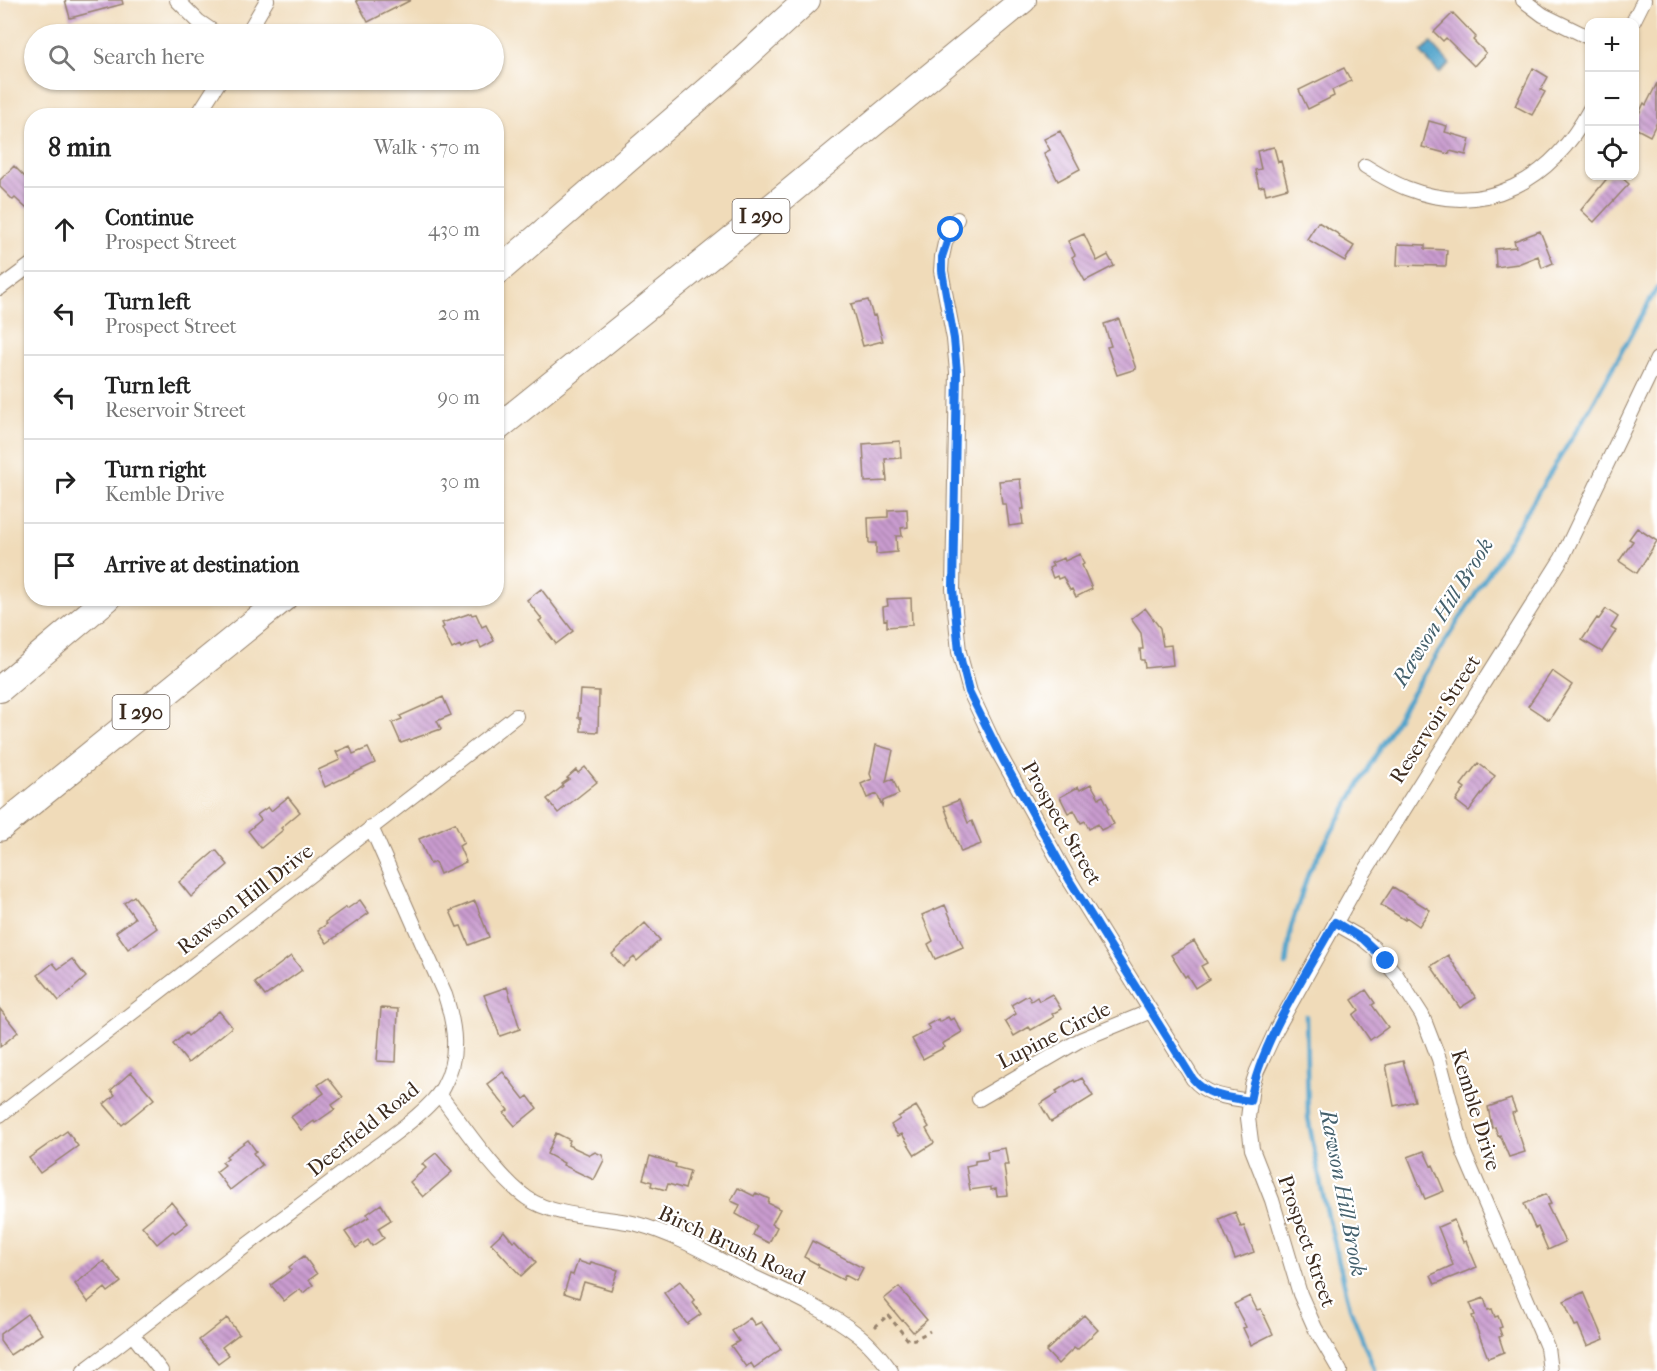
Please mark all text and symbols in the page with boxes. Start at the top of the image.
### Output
map controls [1585,18,1639,180]
button: + [1585,18,1639,72]
search box [24,24,504,90]
icon: search [45,41,78,74]
text: Search here [93,44,205,70]
button: − [1585,72,1639,126]
button: locate [1585,126,1639,180]
text: 8 min [48,132,111,163]
text: Walk · 570 m [374,136,480,159]
road number: I 290 [732,199,789,233]
text: Continue [105,205,194,231]
icon: ahead [48,213,81,246]
route start [937,216,963,242]
text: 430 m [428,218,480,241]
text: Prospect Street [105,231,237,254]
text: Turn left [105,289,191,315]
icon: left [48,297,81,330]
text: 20 m [438,302,480,325]
text: Prospect Street [105,315,237,338]
text: Turn left [105,373,191,399]
icon: left [48,381,81,414]
text: 90 m [438,386,480,409]
text: Reservoir Street [105,399,246,422]
text: Turn right [105,457,206,483]
icon: right [48,465,81,498]
text: 30 m [440,470,480,493]
text: Kemble Drive [105,483,224,506]
water label: Rawson Hill Brook [1386,533,1499,693]
icon: arrive [48,549,81,582]
text: Arrive at destination [105,552,299,578]
street label: Reservoir Street [1385,650,1486,788]
road number: I 290 [112,695,170,729]
street label: Prospect Street [1017,757,1107,889]
street label: Rawson Hill Drive [172,839,318,959]
route end [1372,947,1398,973]
street label: Lupine Circle [994,996,1114,1074]
street label: Kemble Drive [1446,1047,1506,1173]
street label: Deerfield Road [303,1077,424,1181]
water label: Rawson Hill Brook [1314,1105,1372,1279]
street label: Prospect Street [1273,1172,1341,1311]
street label: Birch Brush Road [655,1200,810,1290]

